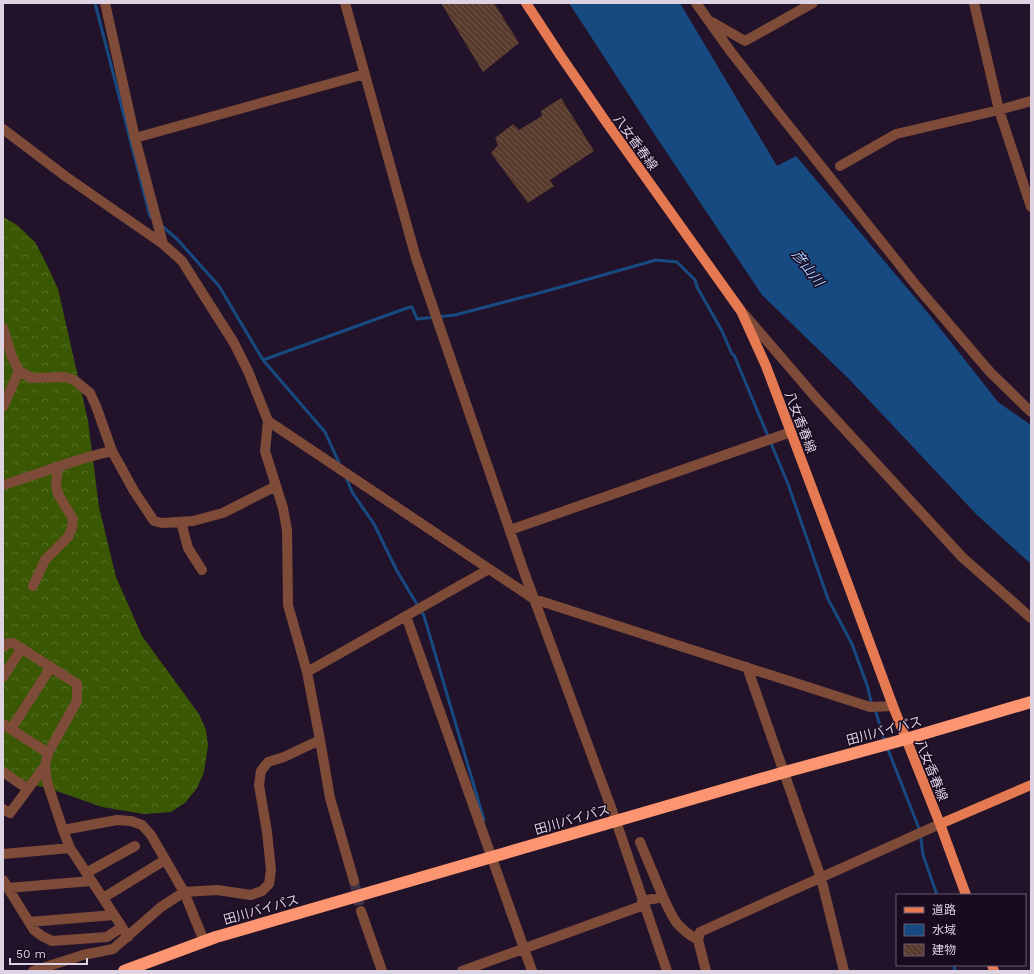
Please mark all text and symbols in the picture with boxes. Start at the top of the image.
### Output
street label: 八女香春線 [610,112,661,173]
water label: 彦山川 [789,247,828,291]
street label: 八女香春線 [782,389,819,455]
street label: 田川バイパス [845,713,924,748]
street label: 八女香春線 [912,737,951,803]
street label: 田川バイパス [533,802,612,837]
street label: 田川バイパス [222,892,301,927]
legend [896,894,1026,966]
text: 道路 [932,903,956,917]
text: 水域 [932,923,956,937]
scale bar [10,940,87,966]
text: 建物 [932,943,956,957]
text: 50 m [16,947,46,961]

